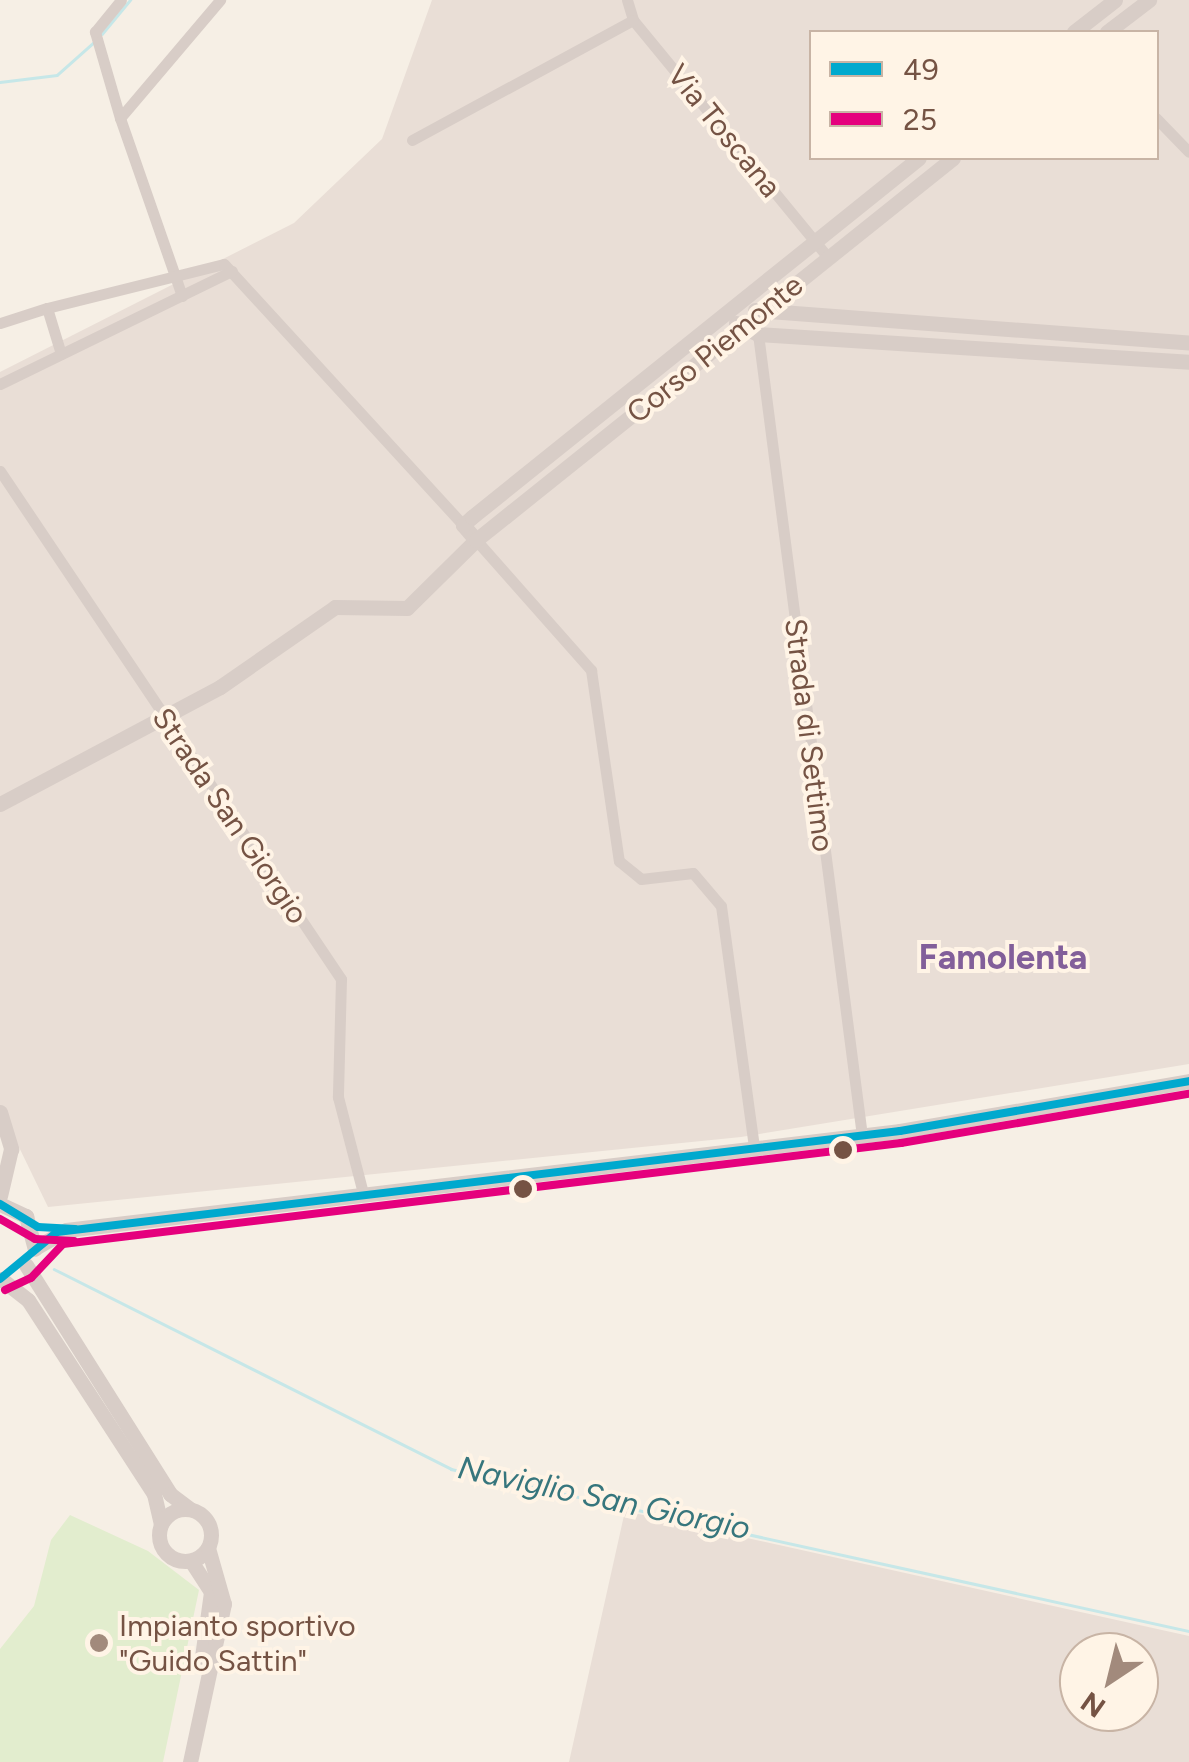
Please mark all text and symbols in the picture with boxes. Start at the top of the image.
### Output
legend [809,30,1159,160]
text: 49 [903,51,939,88]
street label: Via Toscana [660,57,788,205]
text: 25 [903,101,937,138]
street label: Corso Piemonte [620,267,810,431]
street label: Strada di Settimo [777,616,841,854]
street label: Strada San Giorgio [144,701,316,931]
district label: Famolenta [919,936,1087,978]
unlabelled marker [833,1140,853,1160]
unlabelled marker [513,1179,533,1199]
water label: Naviglio San Giorgio [454,1448,754,1548]
place label: Impianto sportivo "Guido Sattin" [119,1608,356,1678]
marker: Impianto sportivo "Guido Sattin" [88,1632,110,1654]
north arrow [1059,1632,1159,1732]
text: N [1074,1685,1112,1725]

